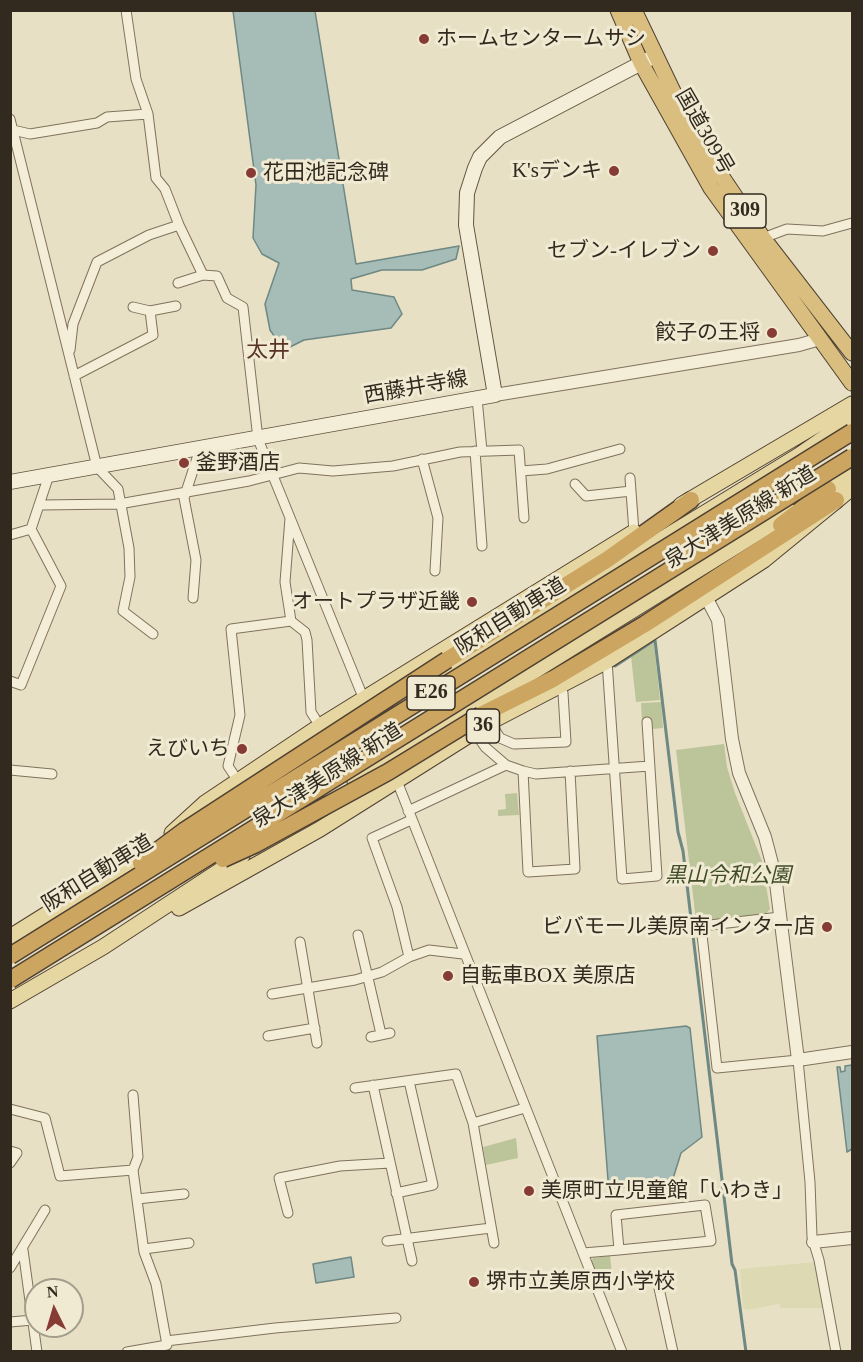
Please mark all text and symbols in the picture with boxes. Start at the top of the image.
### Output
place label: ホームセンタームサシ [436,26,646,52]
marker: ホームセンタームサシ [417,32,431,46]
street label: 国道309号 [669,85,739,179]
place label: K'sデンキ [512,158,602,184]
place label: 花田池記念碑 [263,160,389,186]
marker: K'sデンキ [607,164,621,178]
marker: 花田池記念碑 [244,166,258,180]
road number: 309 [724,194,766,228]
place label: セブン-イレブン [547,238,701,264]
marker: セブン-イレブン [706,244,720,258]
place label: 餃子の王将 [655,320,760,346]
marker: 餃子の王将 [765,326,779,340]
district label: 太井 [246,338,290,364]
street label: 西藤井寺線 [362,366,470,410]
place label: 釜野酒店 [196,450,280,476]
marker: 釜野酒店 [177,456,191,470]
street label: 泉大津美原線 新道 [661,461,821,575]
street label: 阪和自動車道 [451,573,571,661]
place label: オートプラザ近畿 [292,589,460,615]
marker: オートプラザ近畿 [465,595,479,609]
road number: E26 [407,676,455,710]
road number: 36 [466,709,500,743]
street label: 泉大津美原線 新道 [248,718,408,834]
place label: えびいち [146,736,230,762]
marker: えびいち [235,742,249,756]
street label: 阪和自動車道 [38,830,158,918]
park label: 黒山令和公園 [665,863,791,889]
place label: ビバモール美原南インター店 [542,914,815,940]
marker: ビバモール美原南インター店 [820,920,834,934]
place label: 自転車BOX 美原店 [460,963,636,989]
marker: 自転車BOX 美原店 [441,969,455,983]
place label: 美原町立児童館「いわき」 [541,1178,793,1204]
marker: 美原町立児童館「いわき」 [522,1184,536,1198]
place label: 堺市立美原西小学校 [486,1269,675,1295]
marker: 堺市立美原西小学校 [467,1275,481,1289]
north arrow [24,1278,84,1338]
text: N [46,1283,59,1301]

